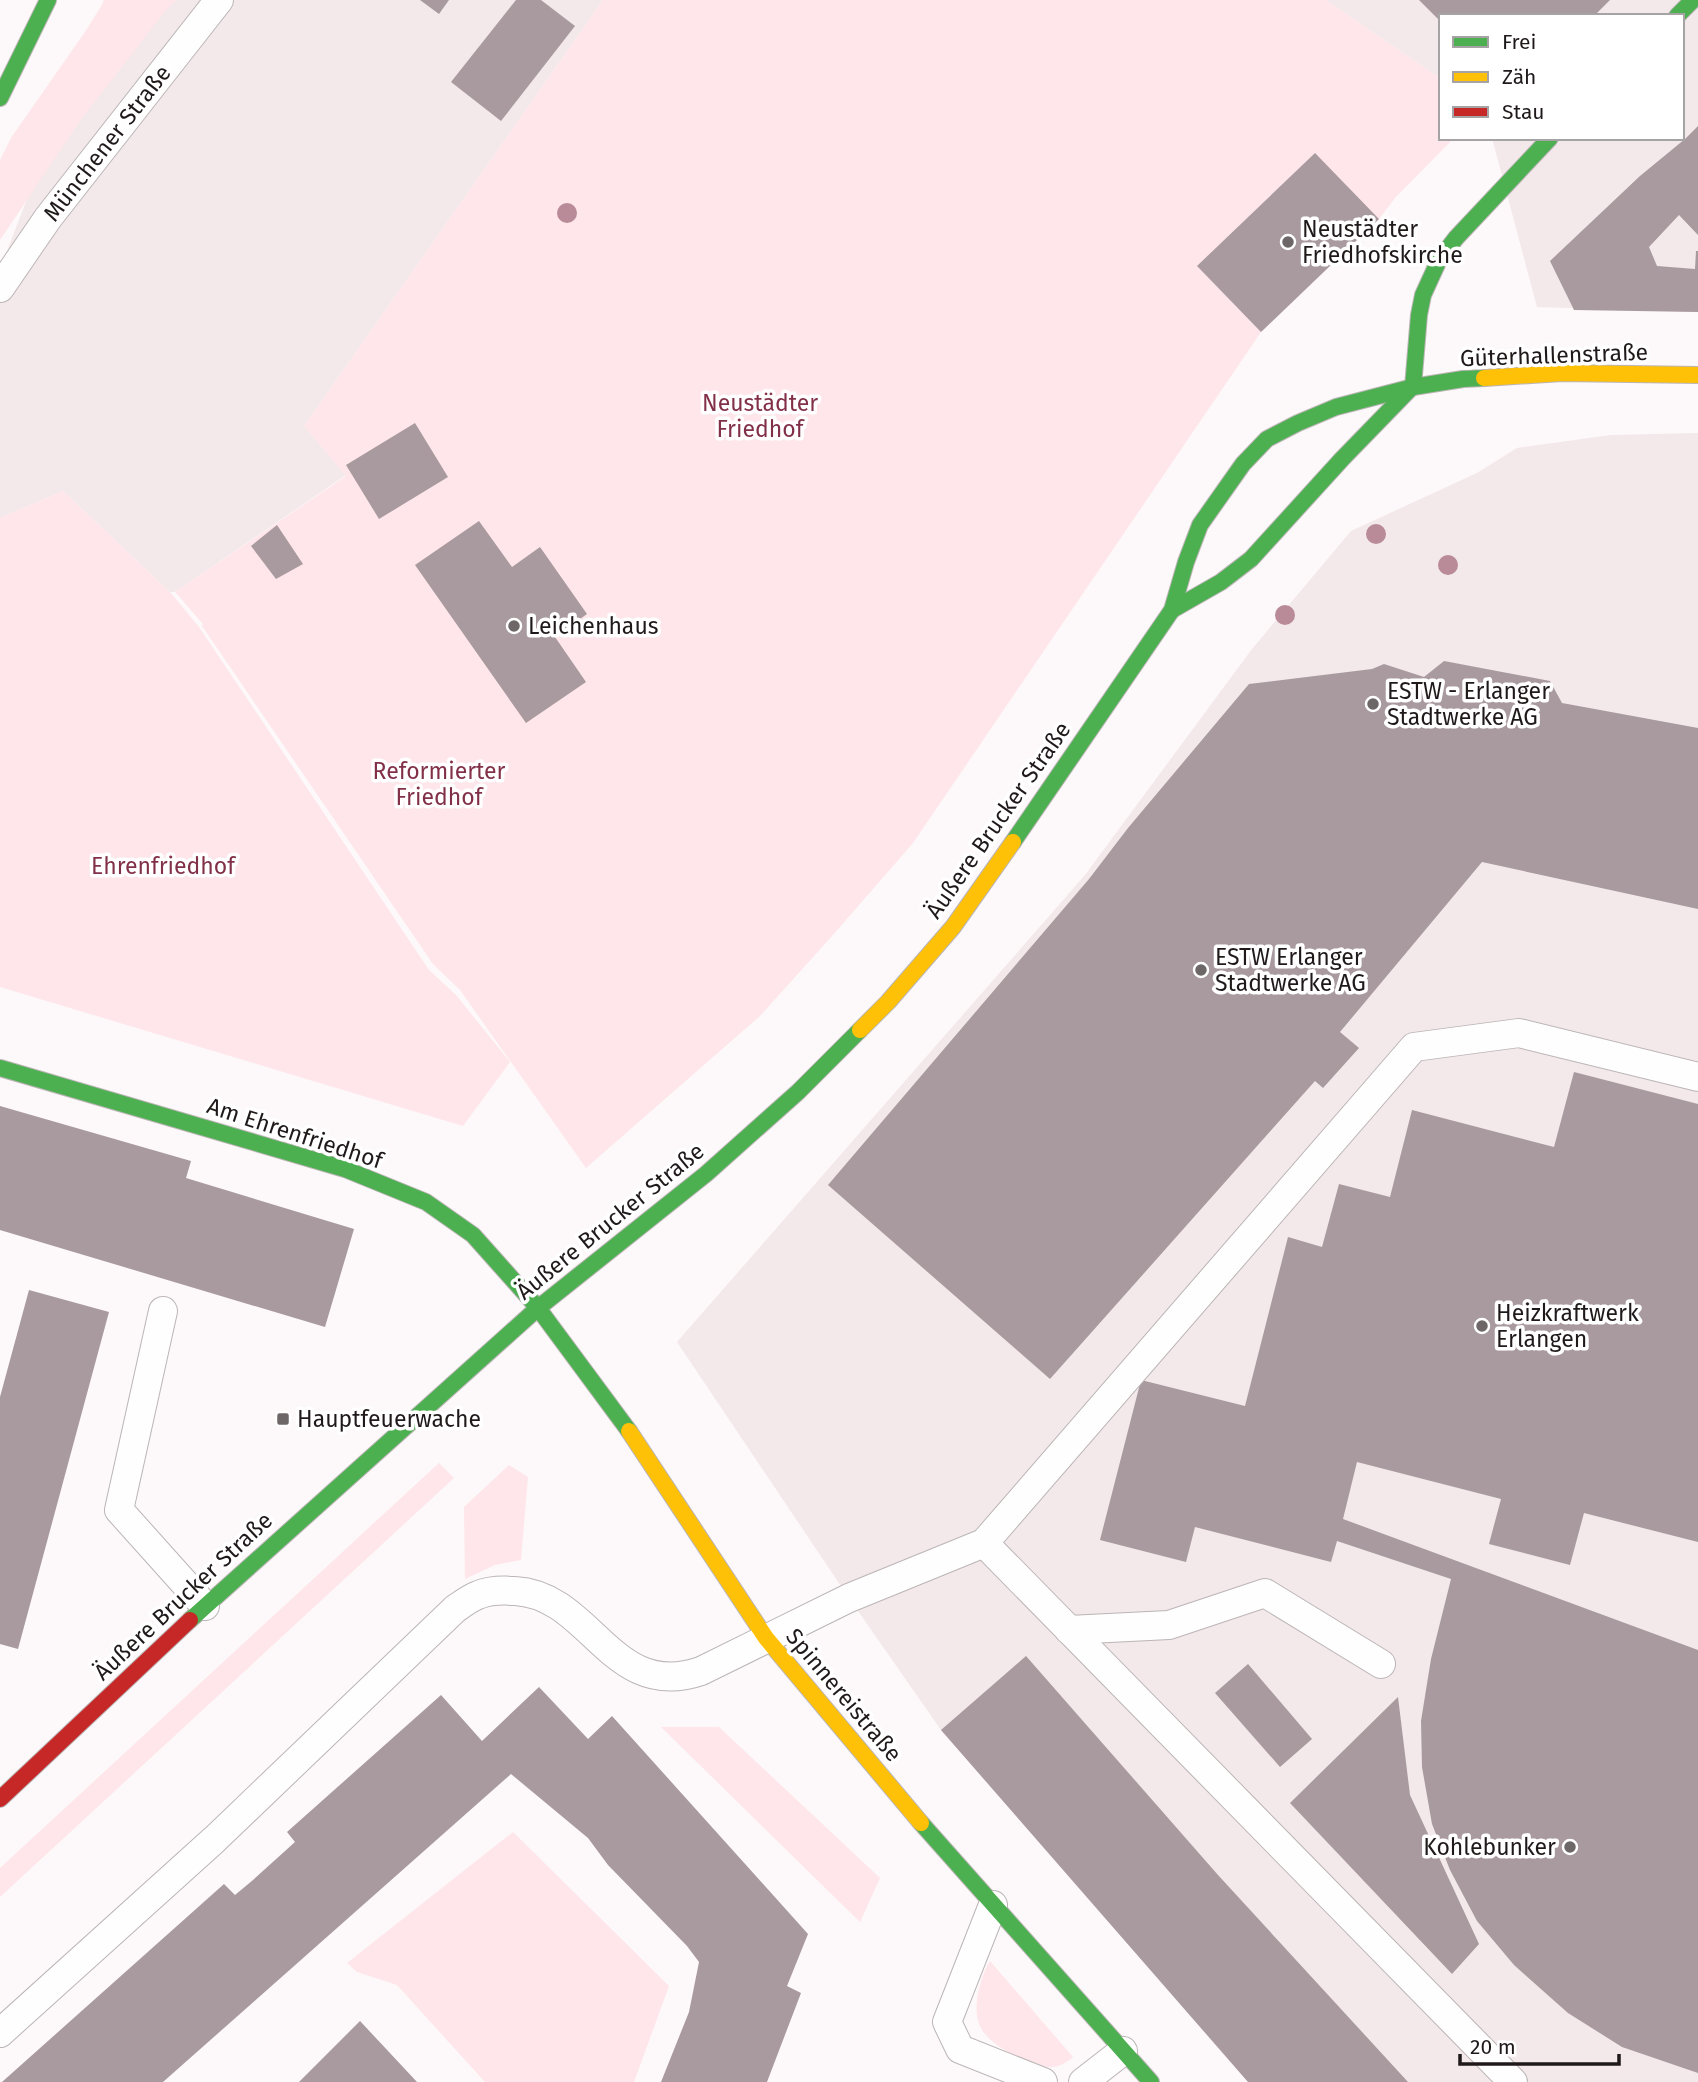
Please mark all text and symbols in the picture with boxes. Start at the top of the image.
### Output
legend [1439,14,1684,140]
text: Frei [1502,29,1536,55]
street label: Münchener Straße [37,59,177,227]
text: Zäh [1502,64,1536,90]
text: Stau [1502,99,1545,125]
place label: Neustädter Friedhofskirche [1302,215,1463,269]
marker: Neustädter Friedhofskirche [1280,234,1296,250]
street label: Güterhallenstraße [1459,338,1649,372]
park label: Neustädter Friedhof [702,389,818,443]
place label: Leichenhaus [528,612,659,640]
marker: Leichenhaus [506,618,522,634]
place label: ESTW - Erlanger Stadtwerke AG [1387,677,1550,731]
marker: ESTW - Erlanger Stadtwerke AG [1365,696,1381,712]
street label: Äußere Brucker Straße [920,716,1076,924]
park label: Reformierter Friedhof [373,757,506,811]
park label: Ehrenfriedhof [91,852,237,880]
place label: ESTW Erlanger Stadtwerke AG [1215,943,1366,997]
marker: ESTW Erlanger Stadtwerke AG [1193,962,1209,978]
street label: Am Ehrenfriedhof [204,1091,388,1175]
street label: Äußere Brucker Straße [510,1137,710,1305]
place label: Heizkraftwerk Erlangen [1496,1299,1639,1353]
marker: Heizkraftwerk Erlangen [1474,1318,1490,1334]
place label: Hauptfeuerwache [297,1405,481,1433]
marker: Hauptfeuerwache [275,1411,291,1427]
street label: Äußere Brucker Straße [88,1506,278,1686]
street label: Spinnereistraße [780,1623,908,1767]
place label: Kohlebunker [1423,1833,1556,1861]
marker: Kohlebunker [1562,1839,1578,1855]
scale bar [1460,2022,1619,2066]
text: 20 m [1470,2034,1516,2060]

